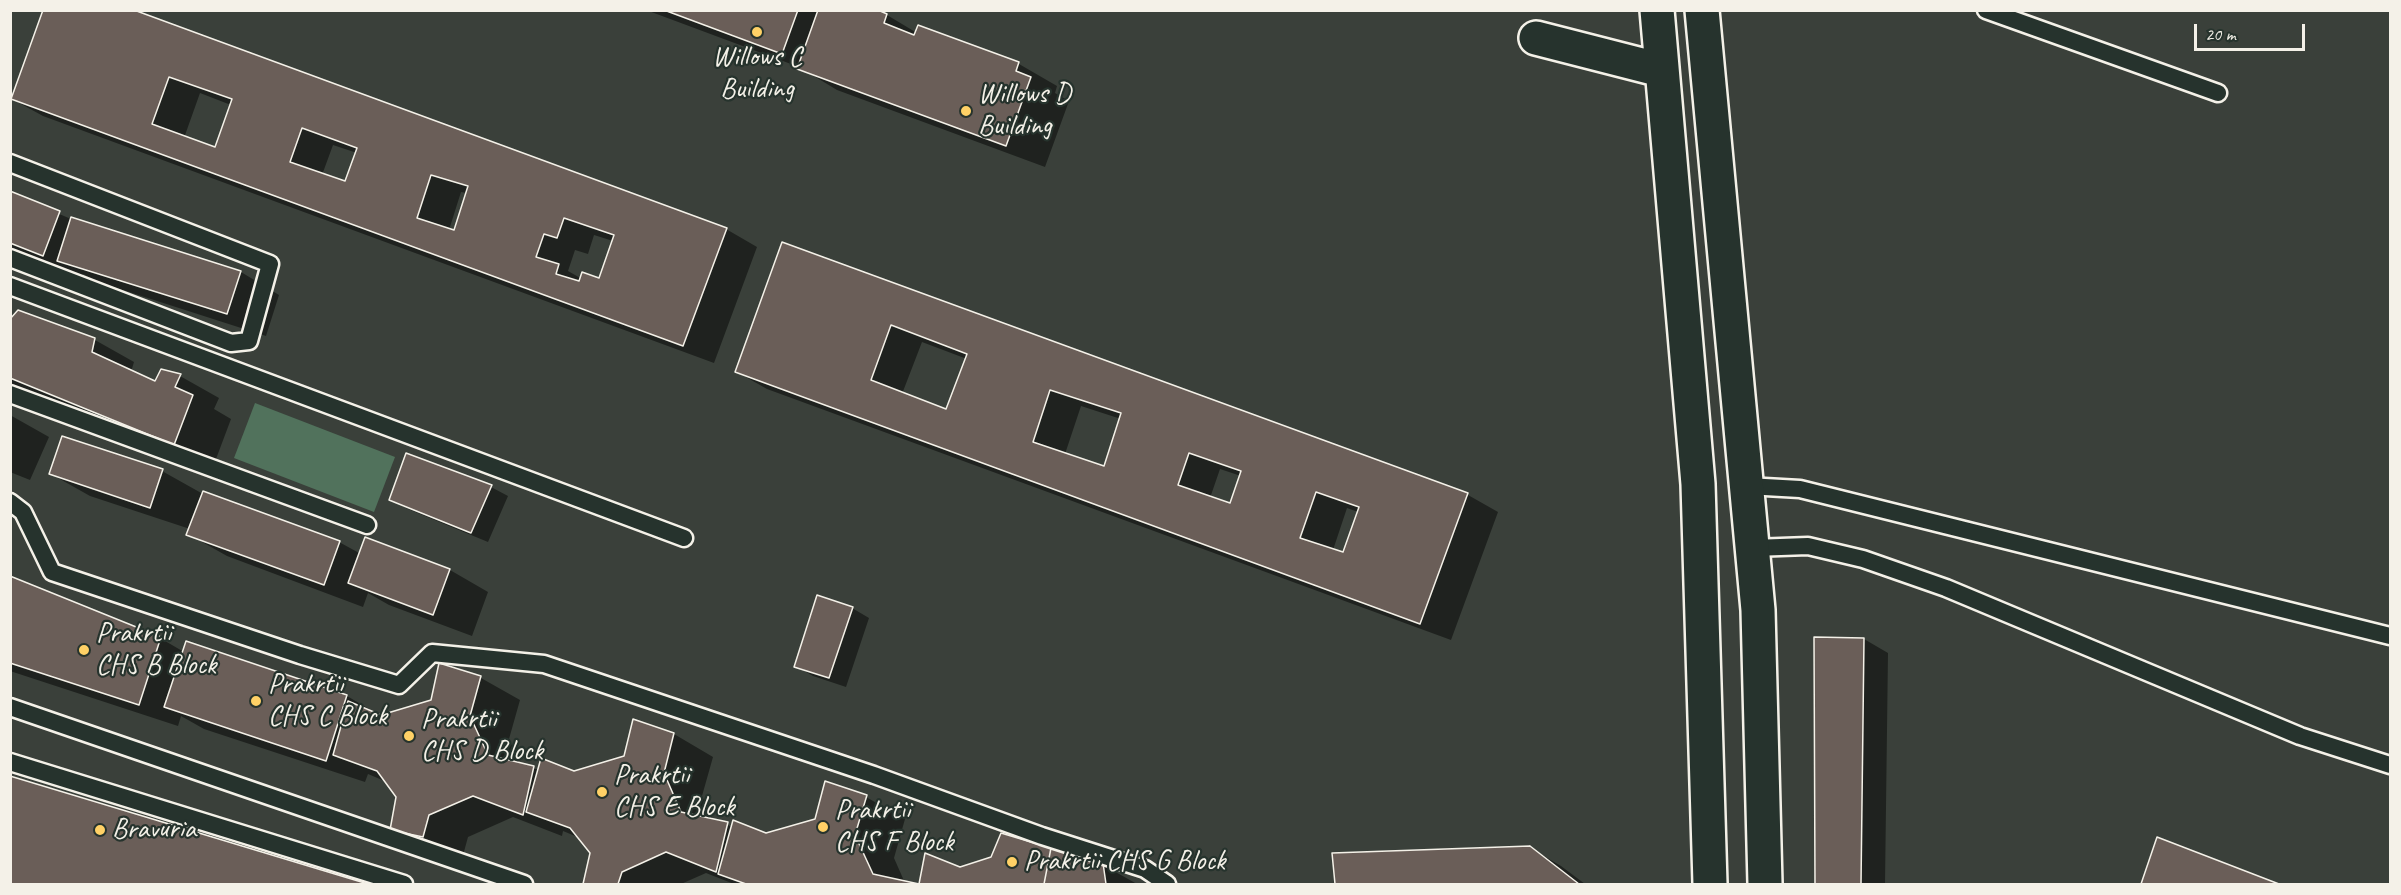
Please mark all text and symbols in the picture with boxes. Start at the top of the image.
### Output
scale bar [2197,12,2308,50]
text: 20 m [2205,23,2236,45]
marker: Willows C Building [750,25,764,39]
place label: Willows C Building [712,41,802,107]
place label: Willows D Building [978,78,1071,144]
marker: Willows D Building [959,104,973,118]
place label: Prakrtii CHS B Block [96,617,216,683]
marker: Prakrtii CHS B Block [77,643,91,657]
place label: Prakrtii CHS C Block [268,668,387,734]
marker: Prakrtii CHS C Block [249,694,263,708]
place label: Prakrtii CHS D Block [421,703,543,769]
marker: Prakrtii CHS D Block [402,729,416,743]
place label: Prakrtii CHS E Block [614,759,734,825]
marker: Prakrtii CHS E Block [595,785,609,799]
place label: Prakrtii CHS F Block [835,794,953,860]
place label: Bravuria [112,813,196,847]
marker: Prakrtii CHS F Block [816,820,830,834]
marker: Bravuria [93,823,107,837]
place label: Prakrtii CHS G Block [1024,845,1225,879]
marker: Prakrtii CHS G Block [1005,855,1019,869]

